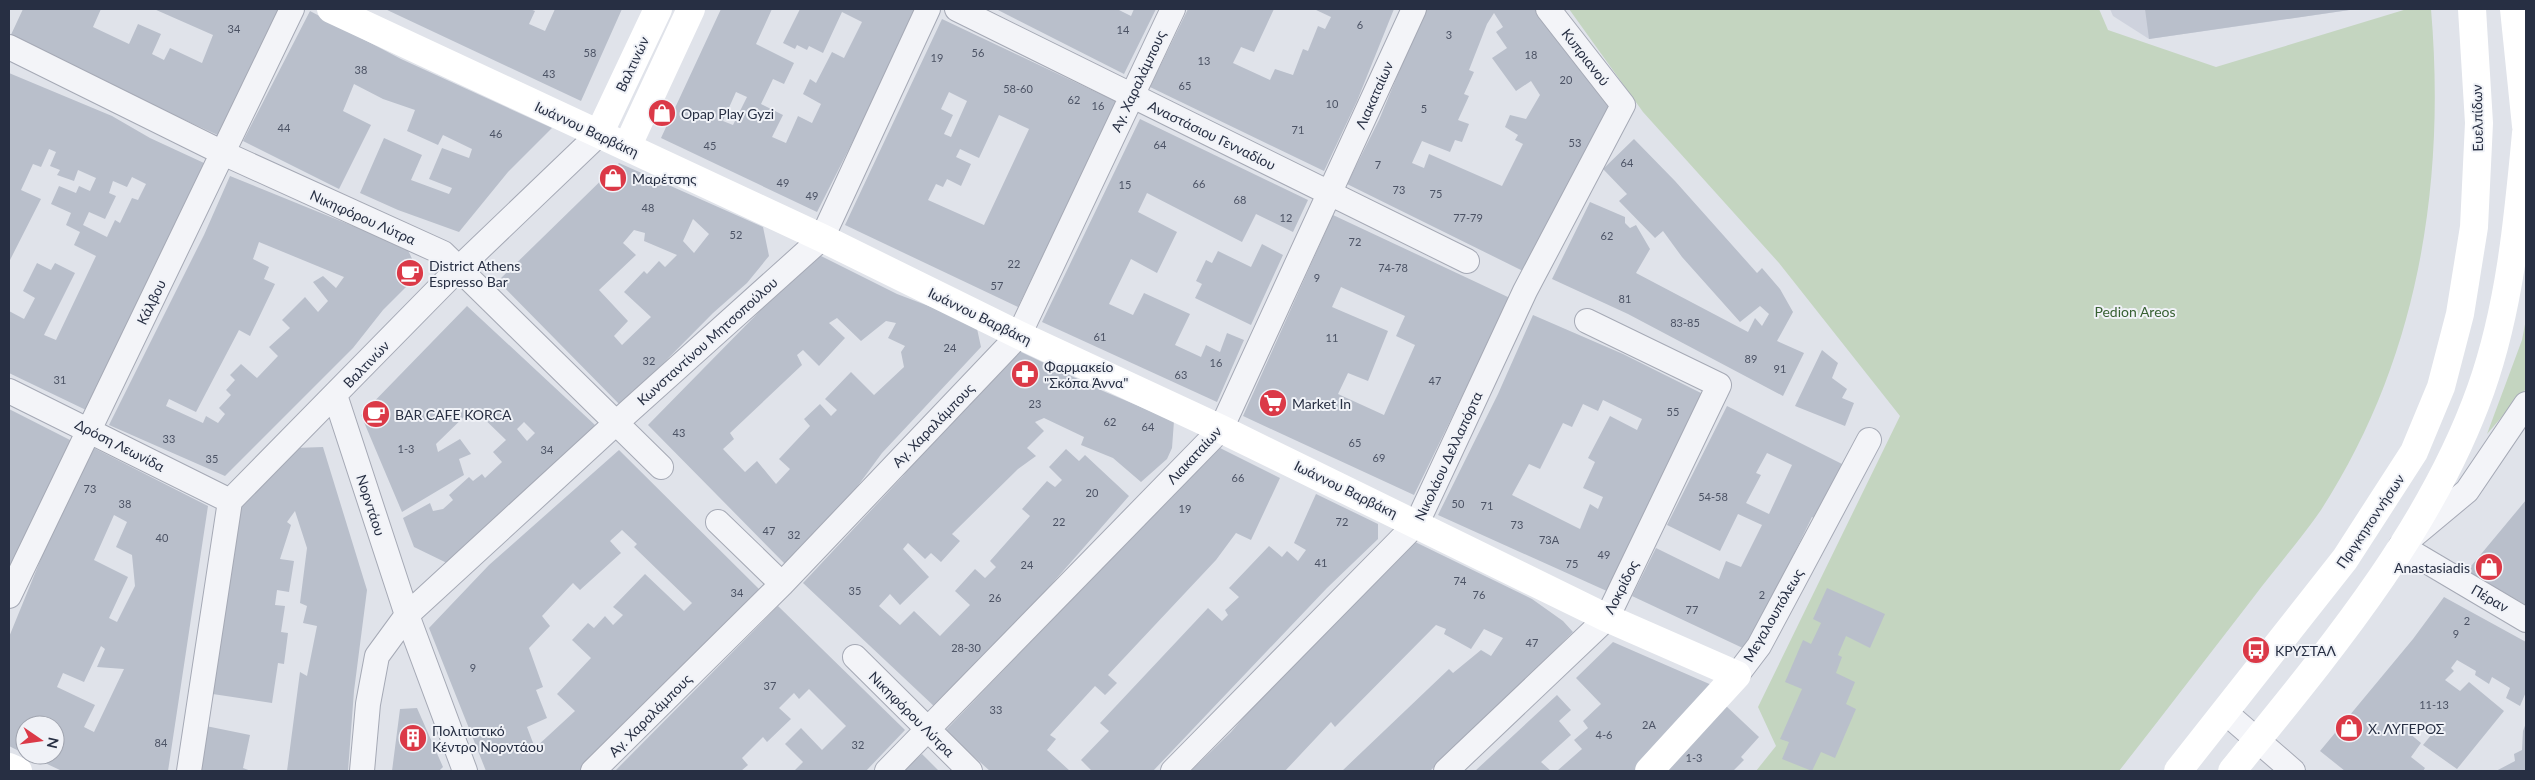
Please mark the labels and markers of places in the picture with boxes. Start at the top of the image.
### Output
shop icon: Opap Play Gyzi [647,98,677,128]
place label: Opap Play Gyzi [681,105,774,122]
shop icon: Μαρέτσης [598,163,628,193]
place label: Μαρέτσης [632,170,697,187]
place label: District Athens Espresso Bar [429,257,520,290]
cafe icon: District Athens Espresso Bar [395,258,425,288]
place label: Φαρμακείο "Σκόπα Άννα" [1044,358,1128,391]
pharmacy icon: Φαρμακείο "Σκόπα Άννα" [1010,359,1040,389]
supermarket icon: Market In [1258,388,1288,418]
place label: Market In [1292,395,1351,412]
cafe icon: BAR CAFE KORCA [361,399,391,429]
place label: BAR CAFE KORCA [395,406,512,423]
shop icon: Anastasiadis [2474,552,2504,582]
place label: Anastasiadis [2394,559,2470,576]
bus stop icon: ΚΡΥΣΤΑΛ [2241,635,2271,665]
place label: ΚΡΥΣΤΑΛ [2275,642,2336,659]
shop icon: Χ. ΛΥΓΕΡΟΣ [2334,713,2364,743]
place label: Χ. ΛΥΓΕΡΟΣ [2368,720,2444,737]
place label: Πολιτιστικό Κέντρο Νορντάου [432,722,544,755]
building icon: Πολιτιστικό Κέντρο Νορντάου [398,723,428,753]

